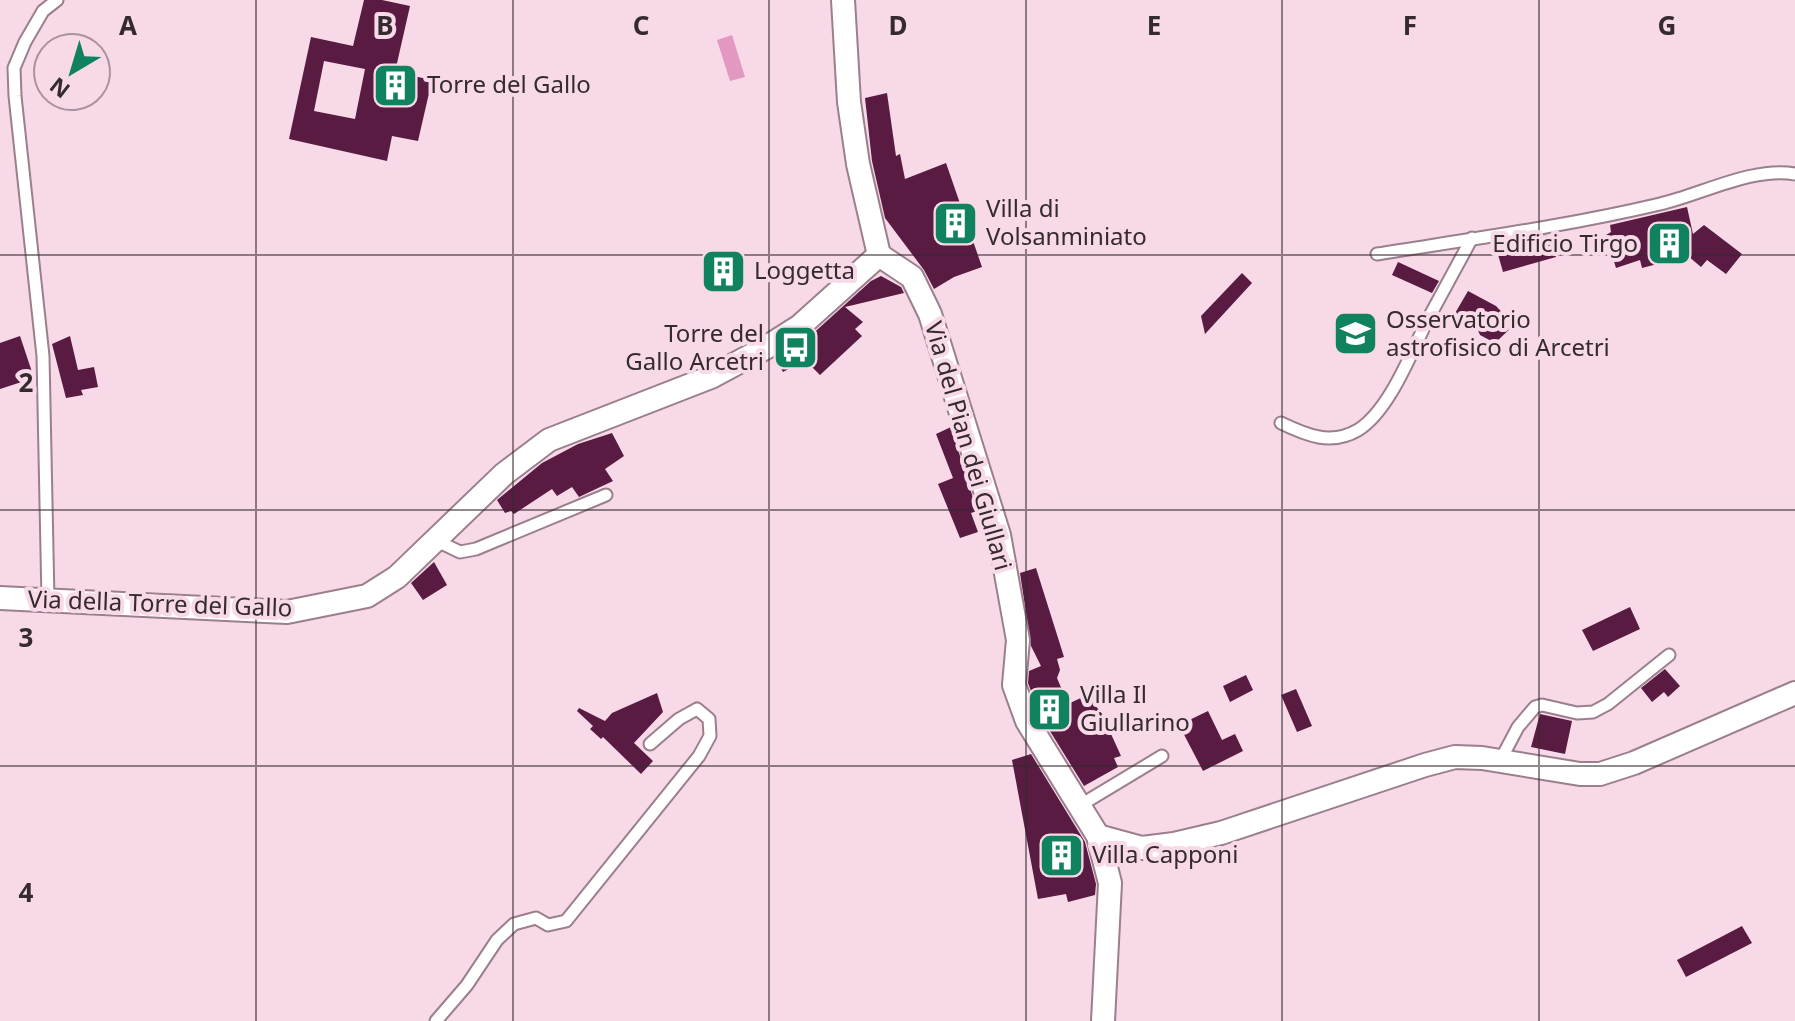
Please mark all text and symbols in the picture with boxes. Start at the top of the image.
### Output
text: A [119,7,137,43]
text: B [376,7,394,43]
text: C [633,7,649,43]
text: D [888,7,908,43]
text: E [1147,7,1161,43]
text: F [1403,7,1417,43]
text: G [1658,7,1676,43]
north arrow [32,32,112,112]
building icon: Torre del Gallo [372,61,420,109]
place label: Torre del Gallo [427,67,591,100]
text: N [43,71,75,106]
place label: Villa di Volsanminiato [986,191,1147,252]
building icon: Villa di Volsanminiato [931,199,979,247]
building icon: Edificio Tirgo [1645,220,1693,268]
place label: Edificio Tirgo [1492,226,1638,259]
building icon: Loggetta [699,247,747,295]
place label: Loggetta [754,253,855,286]
place label: Osservatorio astrofisico di Arcetri [1386,302,1610,363]
school or university icon: Osservatorio astrofisico di Arcetri [1331,310,1379,358]
place label: Torre del Gallo Arcetri [625,316,764,377]
street label: Via del Pian dei Giullari [918,317,1021,574]
bus stop icon: Torre del Gallo Arcetri [771,324,819,372]
text: 2 [19,364,34,400]
street label: Via della Torre del Gallo [27,581,293,624]
text: 3 [19,619,33,655]
place label: Villa Il Giullarino [1080,677,1190,738]
building icon: Villa Il Giullarino [1025,685,1073,733]
building icon: Villa Capponi [1037,831,1085,879]
place label: Villa Capponi [1092,837,1238,870]
text: 4 [19,874,34,910]

